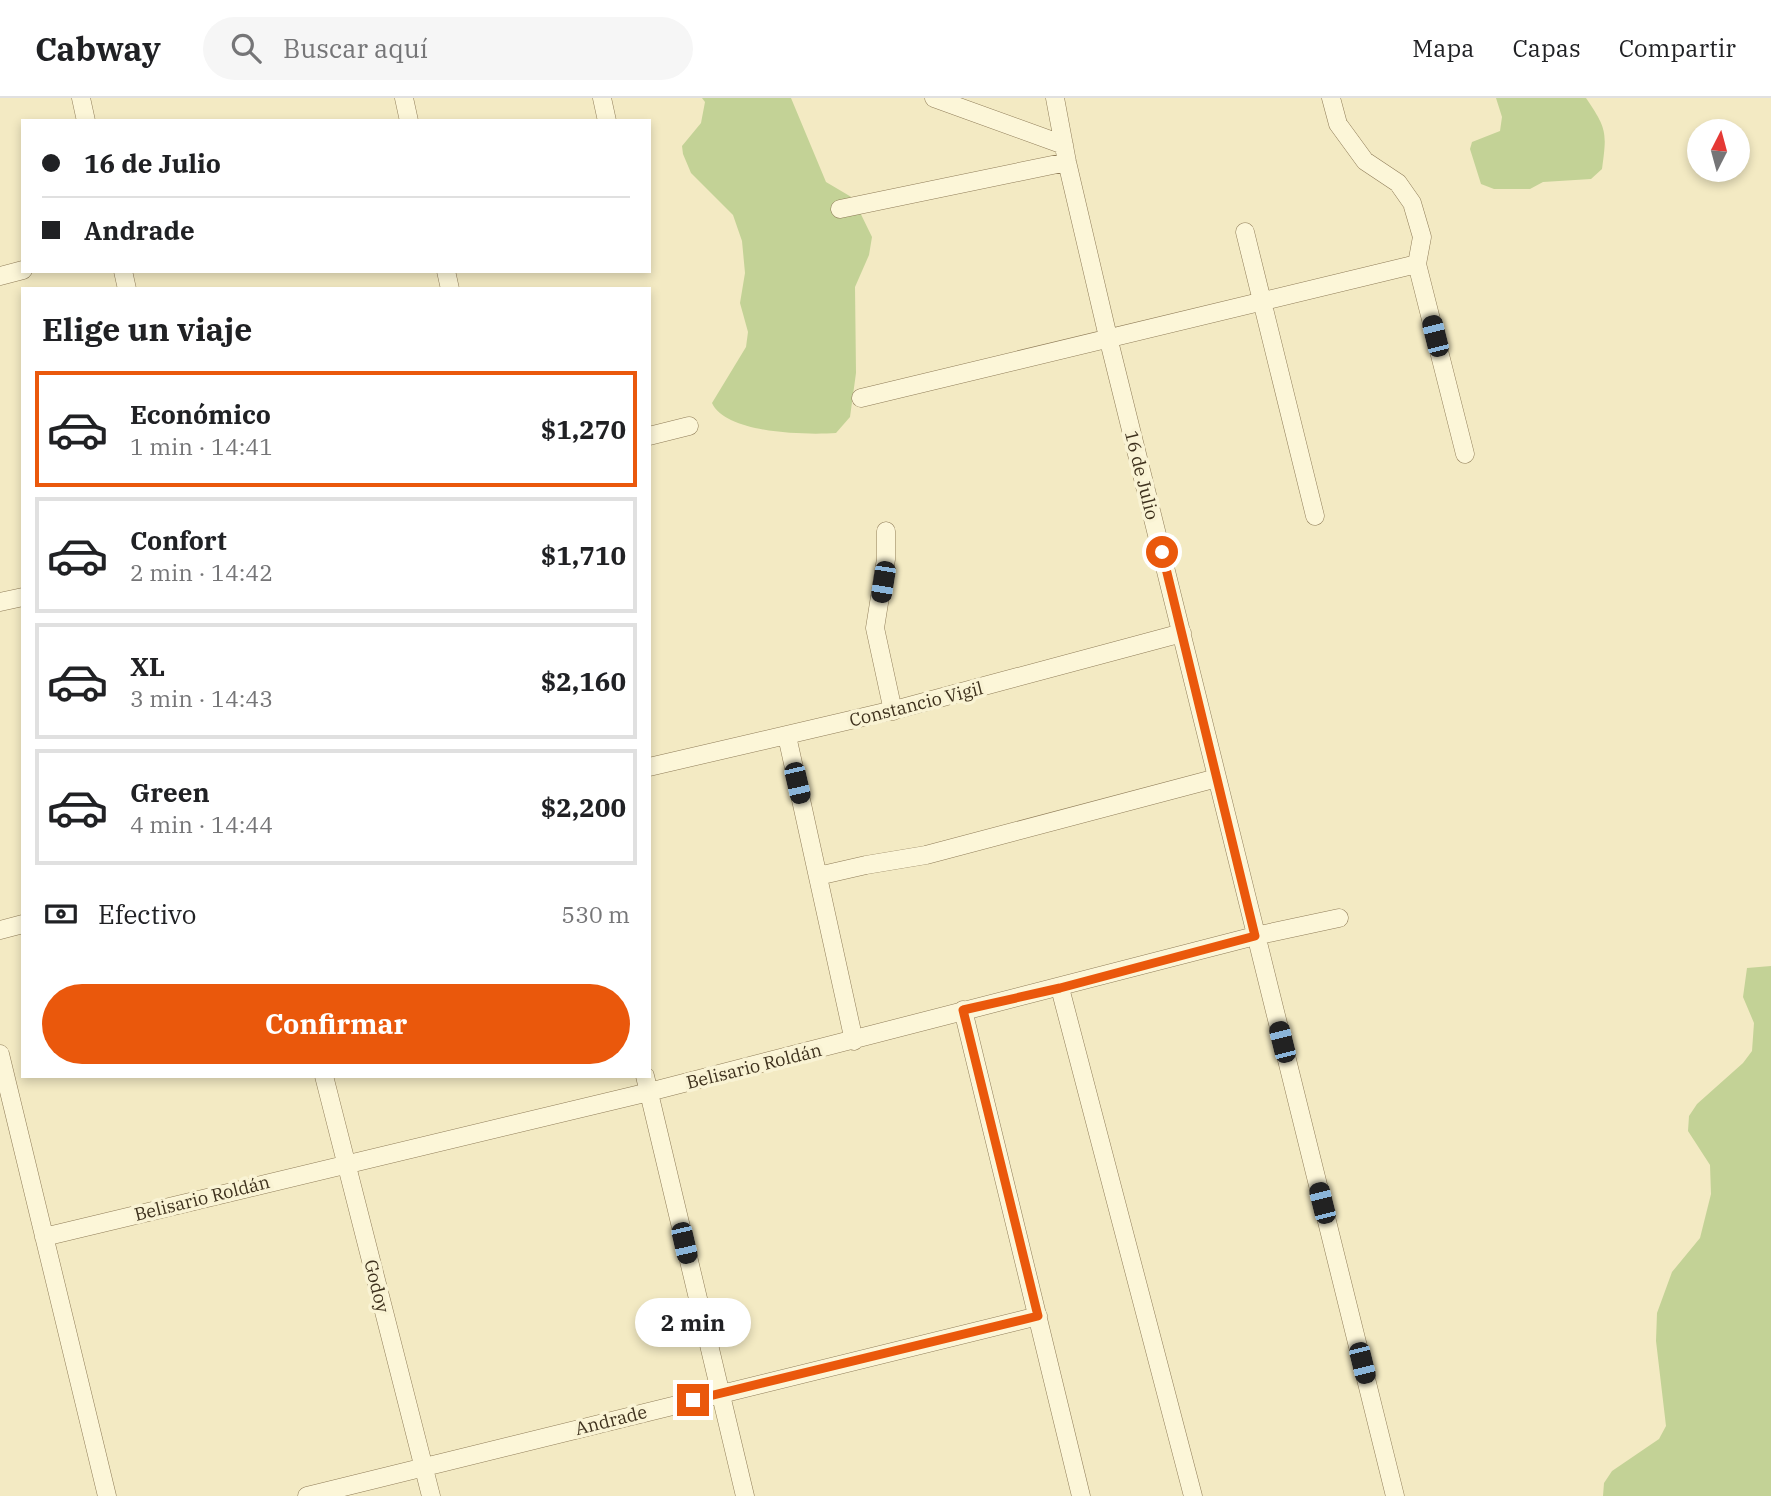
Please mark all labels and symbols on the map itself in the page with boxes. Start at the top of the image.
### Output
north arrow [1687,119,1750,182]
car [1420,313,1451,359]
street label: 16 de Julio [1120,428,1164,522]
route start [1146,536,1178,568]
car [870,560,897,604]
street label: Constancio Vigil [847,676,985,732]
car [783,760,812,806]
car [1267,1019,1298,1065]
street label: Belisario Roldán [684,1038,824,1094]
street label: Belisario Roldán [132,1170,272,1226]
car [1307,1180,1338,1226]
car [670,1220,699,1266]
street label: Godoy [359,1257,395,1315]
callout: 2 min [635,1298,751,1348]
car [1347,1340,1378,1386]
route end [677,1384,709,1416]
street label: Andrade [573,1400,649,1440]

